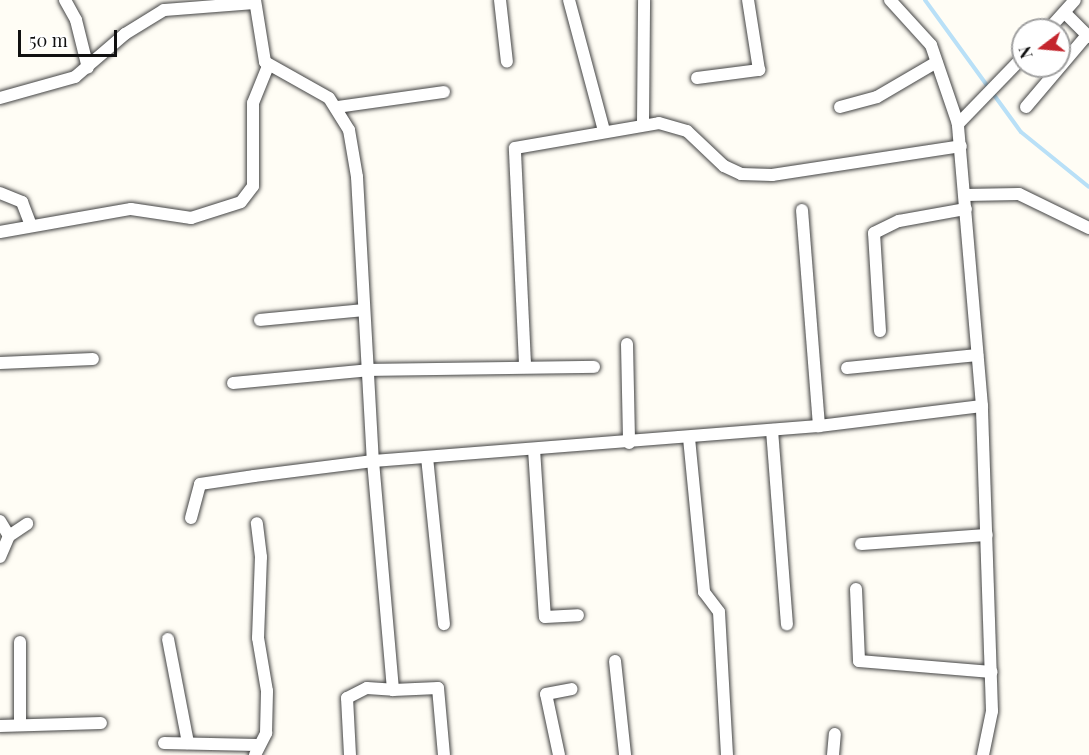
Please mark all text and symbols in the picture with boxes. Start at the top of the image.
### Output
scale bar [21,18,120,56]
north arrow [1011,18,1071,78]
text: 50 m [29,28,68,52]
text: N [1013,44,1037,61]

